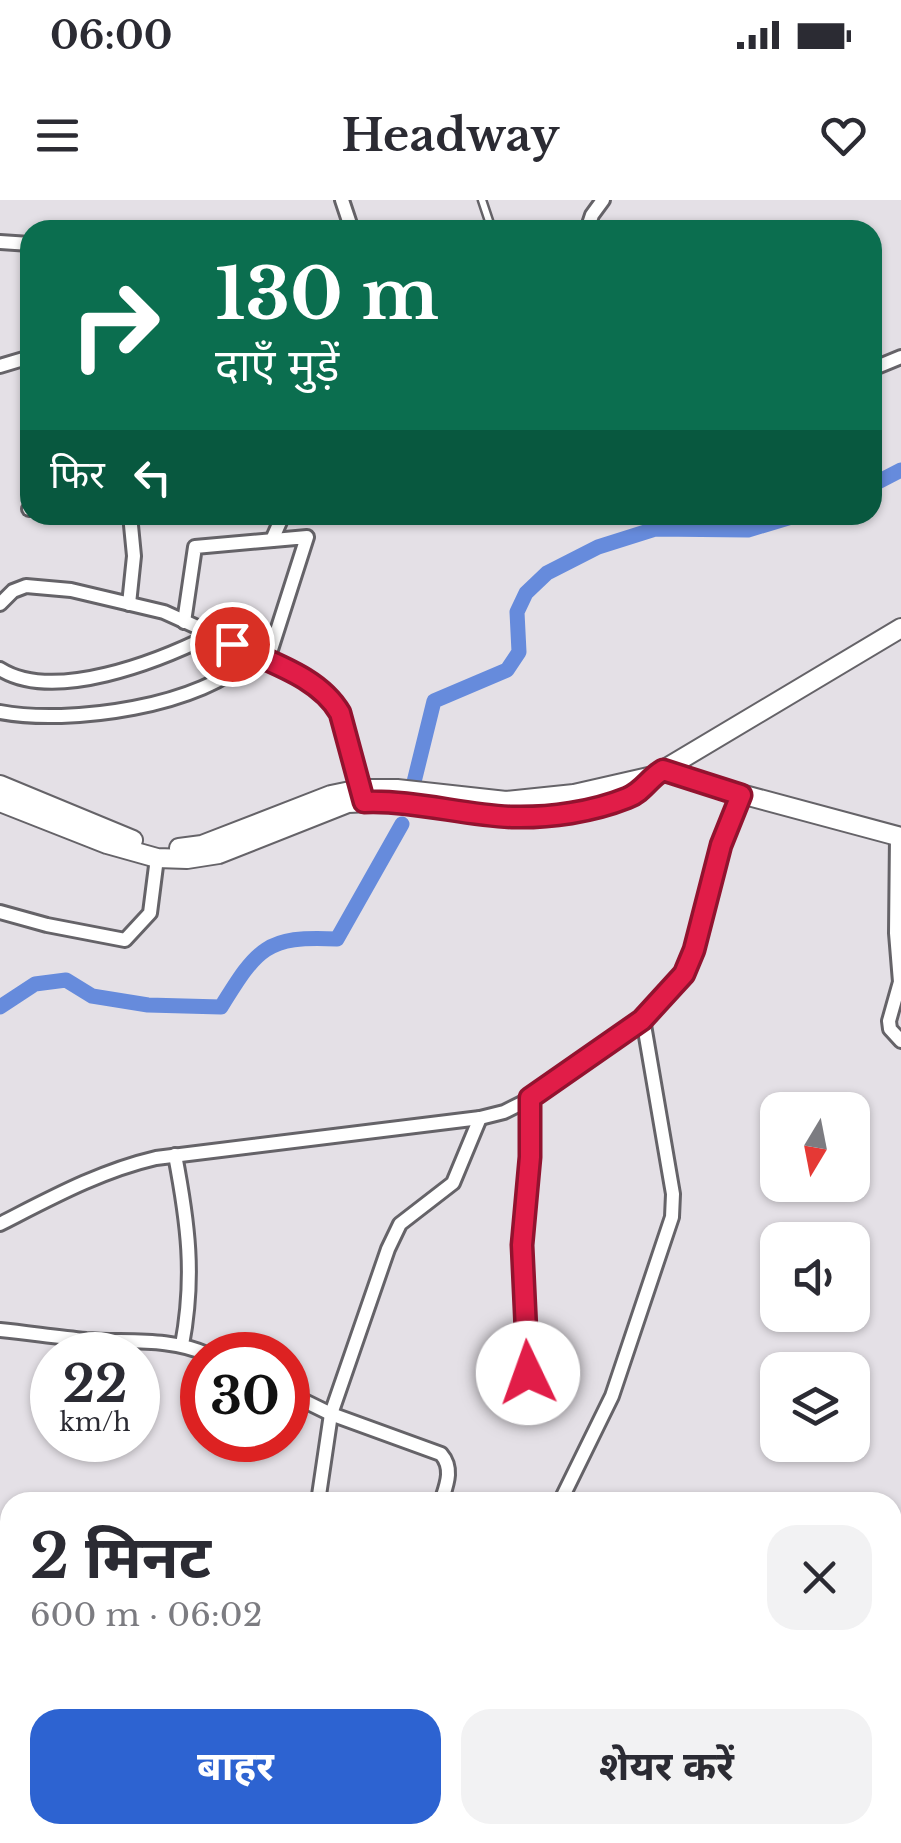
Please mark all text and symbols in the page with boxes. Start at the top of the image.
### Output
text: 06:00 [50,12,172,59]
text: Headway [342,107,559,163]
icon: menu [30,108,85,163]
icon: heart [816,108,871,163]
text: 130 m [215,251,439,338]
icon: right [50,260,180,390]
text: दाएँ मुड़ें [215,337,339,393]
icon: left [125,450,180,505]
text: फिर [50,451,105,498]
pin [190,602,275,687]
icon: arrive [205,617,260,672]
north arrow [760,1092,870,1202]
map controls [760,1092,870,1462]
button: sound [760,1222,870,1332]
position arrow [476,1321,580,1425]
speed limit sign: 30 [180,1332,310,1462]
button: layers [760,1352,870,1462]
text: 22 [62,1353,128,1416]
text: km/h [60,1407,130,1438]
text: 2 मिनट [30,1520,211,1594]
button: close [767,1525,872,1630]
text: 600 m · 06:02 [30,1595,262,1635]
button: बाहर [30,1709,441,1824]
button: शेयर करें [461,1709,872,1824]

